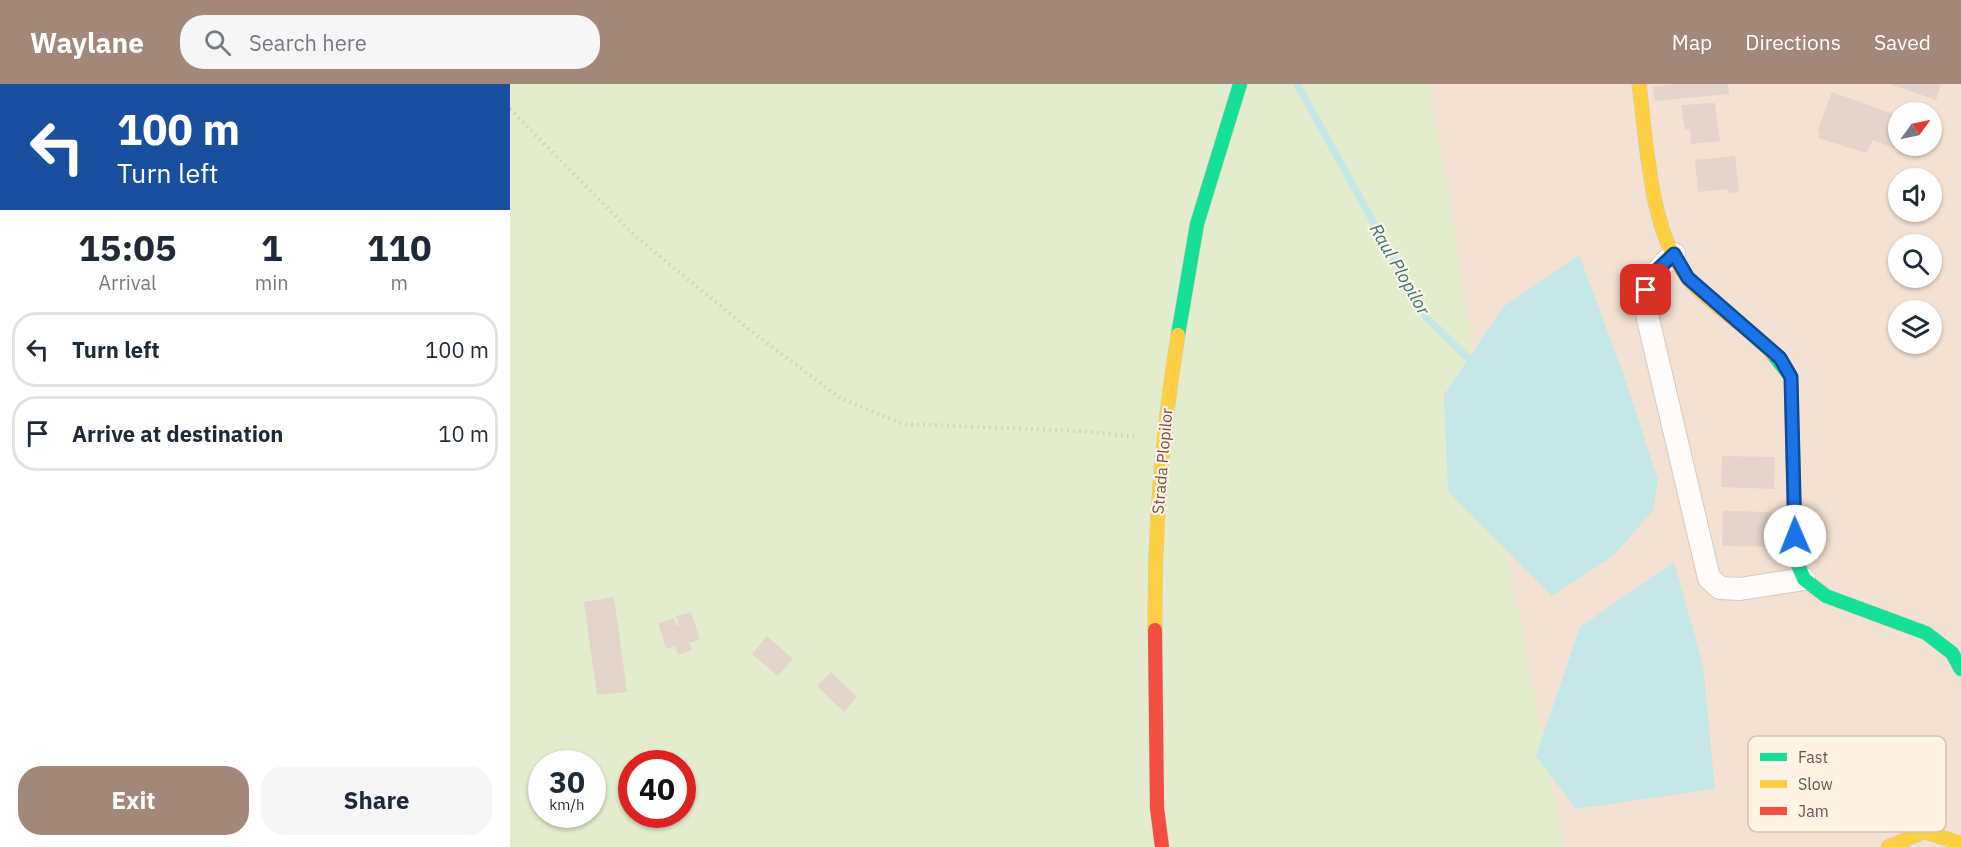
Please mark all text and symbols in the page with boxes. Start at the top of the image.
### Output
search box [180,15,600,69]
text: Waylane [30,24,144,61]
icon: search [201,26,234,59]
text: Search here [249,28,367,57]
text: Map [1672,28,1712,56]
text: Directions [1745,28,1841,56]
text: Saved [1874,28,1931,56]
text: 100 m [117,102,240,157]
north arrow [1888,102,1942,156]
map controls [1888,102,1942,354]
icon: left [18,108,96,186]
text: Turn left [117,155,218,190]
button: sound [1888,168,1942,222]
water label: Raul Plopilor [1365,219,1436,319]
text: 15:05 [78,224,177,271]
text: 1 [261,224,283,271]
text: 110 [367,224,432,271]
button: search [1888,234,1942,288]
pin [1620,264,1671,315]
text: Arrival [98,269,157,296]
text: min [255,269,289,296]
text: m [391,269,408,296]
icon: arrive [1629,273,1662,306]
button: layers [1888,300,1942,354]
icon: left [21,333,54,366]
text: Turn left [72,335,160,364]
text: 100 m [425,335,489,364]
street label: Strada Plopilor [1147,407,1177,515]
icon: arrive [21,417,54,450]
text: Arrive at destination [72,419,283,448]
text: 10 m [438,419,489,448]
position arrow [1763,504,1827,568]
legend [1748,736,1946,832]
text: Fast [1798,747,1828,767]
speed limit sign: 40 [618,750,696,828]
text: 30 [549,762,585,801]
button: Exit [18,766,249,835]
button: Share [261,766,492,835]
text: Slow [1798,774,1833,794]
text: km/h [549,795,585,814]
text: Jam [1798,801,1829,821]

